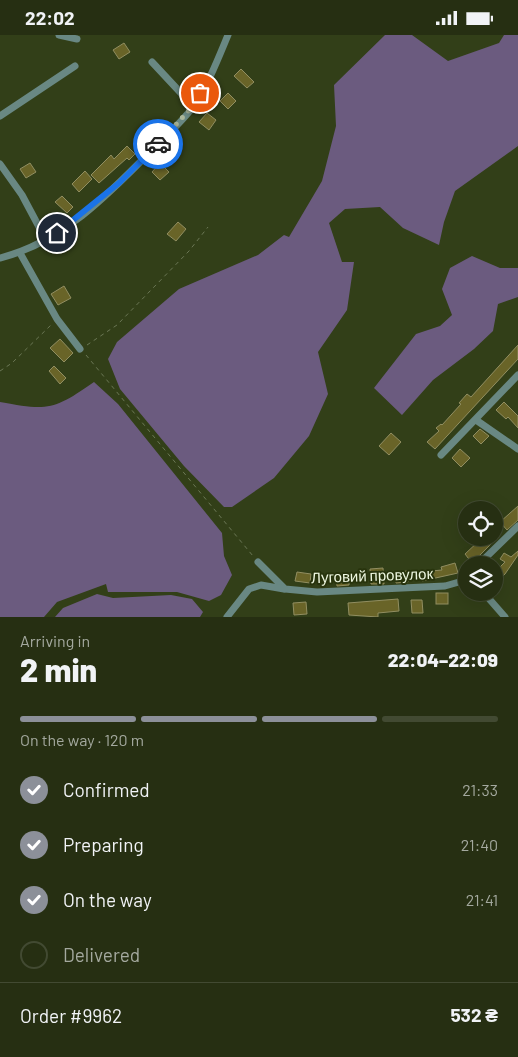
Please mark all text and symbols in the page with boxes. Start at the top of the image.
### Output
text: 22:02 [25,6,75,29]
pin [179,72,221,114]
icon: bag [186,79,214,107]
courier [133,119,183,169]
icon: car [144,130,172,158]
pin [36,212,78,254]
icon: home [43,219,71,247]
map controls [458,501,503,601]
button: locate [458,501,503,546]
button: layers [458,556,503,601]
street label: Луговий провулок [311,564,434,586]
text: Arriving in [20,631,90,650]
text: 22:04–22:09 [388,648,498,671]
text: 2 min [20,650,97,688]
text: On the way · 120 m [20,730,144,749]
icon: check [20,776,48,804]
text: Confirmed [63,778,150,801]
text: 21:33 [462,780,498,799]
icon: check [20,831,48,859]
text: Preparing [63,833,144,856]
text: 21:40 [461,835,498,854]
icon: check [20,886,48,914]
text: On the way [63,888,152,911]
text: 21:41 [466,890,498,909]
text: Delivered [63,943,140,966]
text: 532 ₴ [450,1003,498,1026]
text: Order #9962 [20,1004,122,1027]

